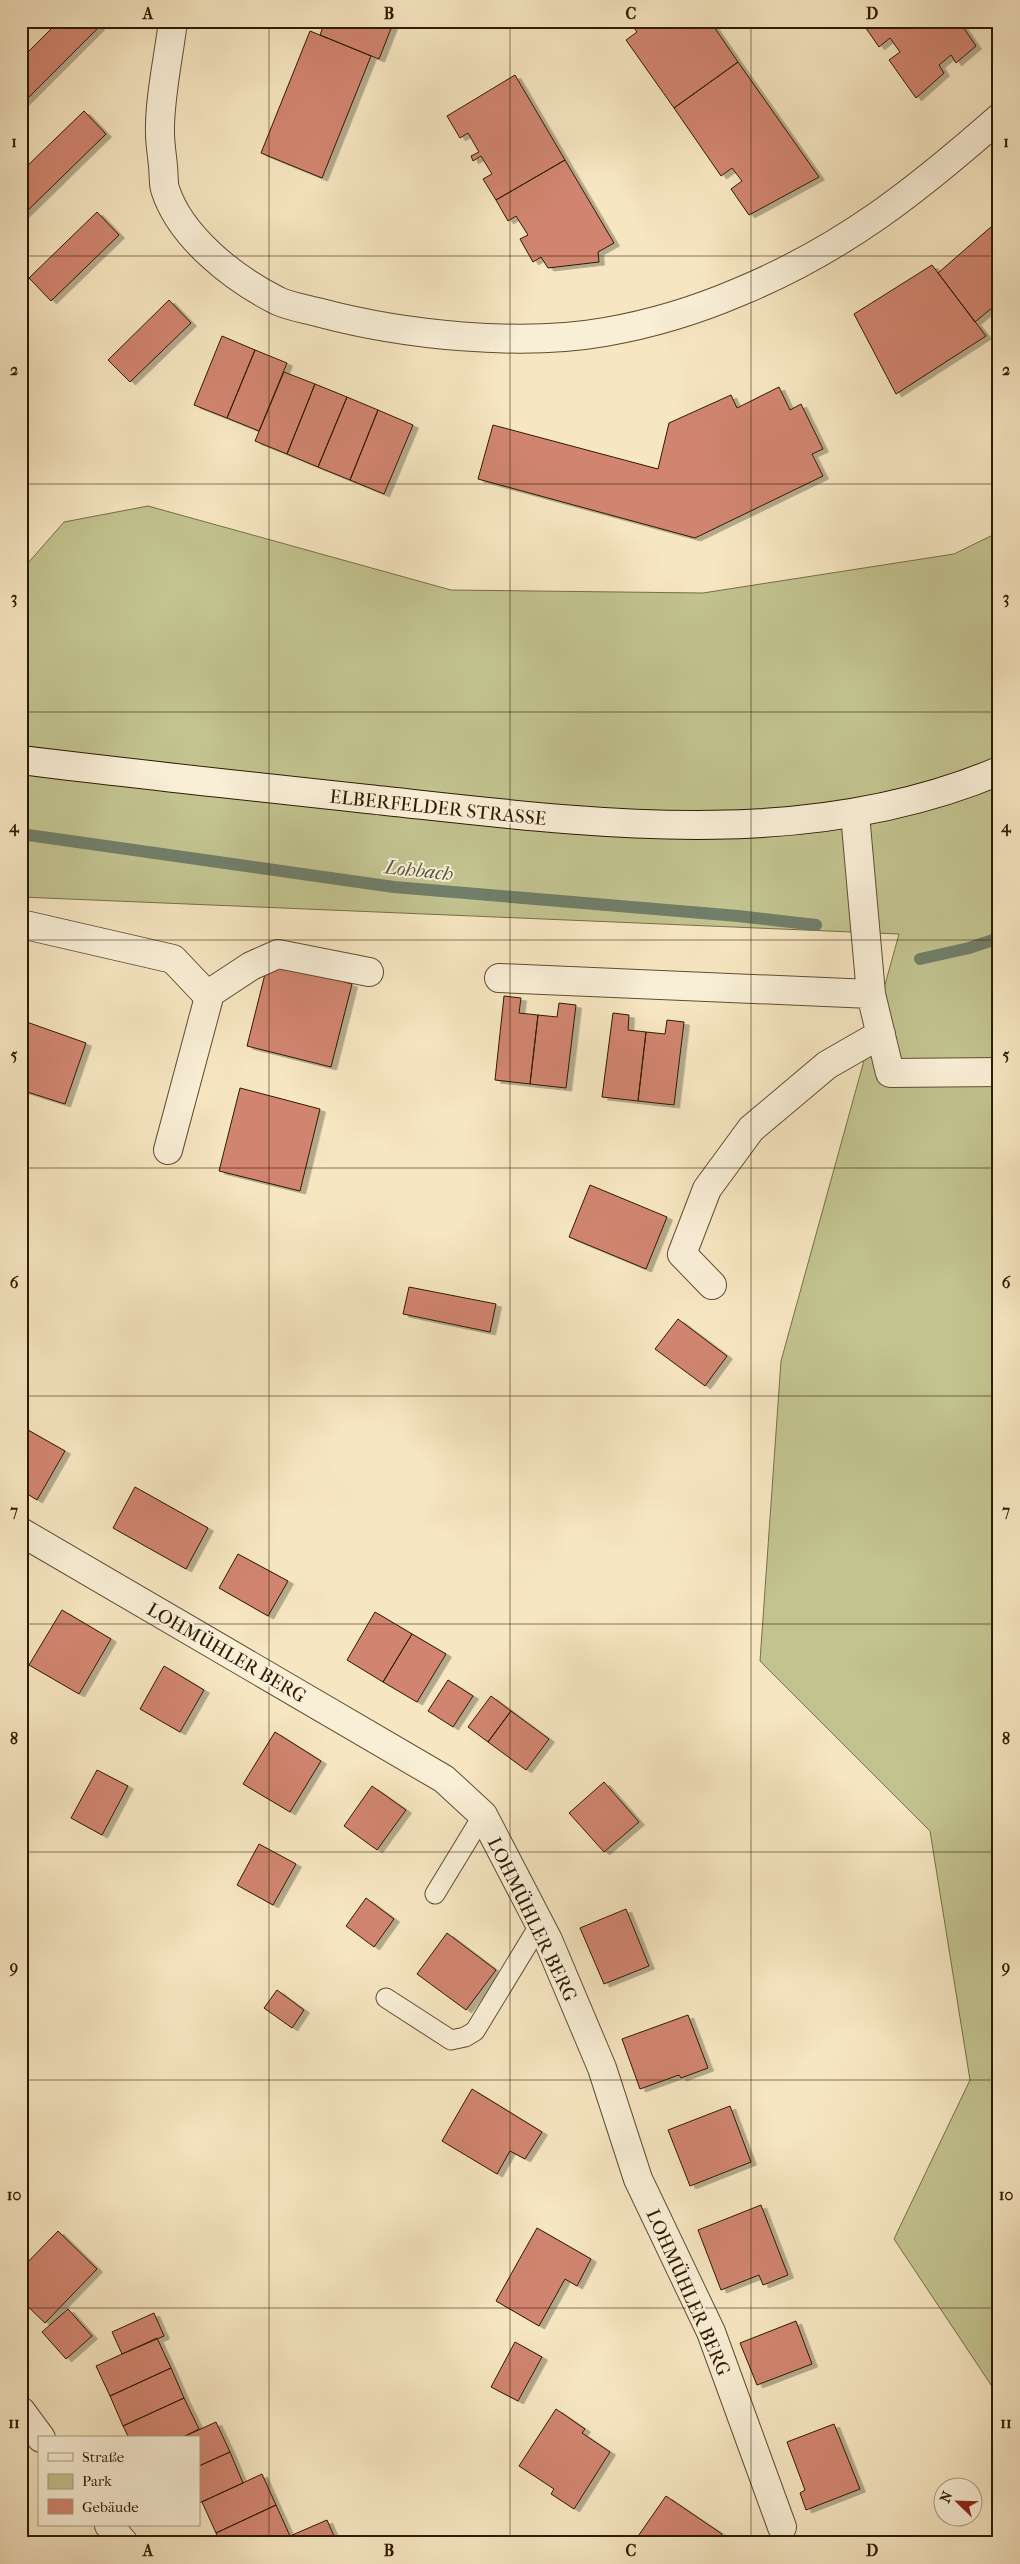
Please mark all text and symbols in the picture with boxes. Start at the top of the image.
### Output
text: A [142,4,154,23]
text: B [384,4,394,23]
text: C [626,4,637,23]
text: D [866,4,878,23]
text: 1 [11,132,17,151]
text: 1 [1003,132,1009,151]
text: 2 [10,360,18,379]
text: 2 [1002,360,1010,379]
text: 3 [11,588,17,608]
text: 3 [1003,588,1009,608]
street label: ELBERFELDER STRASSE [329,786,548,830]
text: 4 [8,817,20,837]
text: 4 [1000,817,1012,837]
water label: Lohbach [382,855,454,886]
text: 5 [11,1045,18,1064]
text: 5 [1003,1045,1010,1064]
text: 6 [10,1273,19,1292]
text: 6 [1002,1273,1011,1292]
text: 7 [9,1501,18,1520]
text: 7 [1001,1501,1010,1520]
street label: LOHMÜHLER BERG [143,1598,310,1707]
text: 8 [10,1729,18,1748]
text: 8 [1002,1729,1010,1748]
street label: LOHMÜHLER BERG [483,1834,581,2005]
text: 9 [9,1957,18,1977]
text: 9 [1001,1957,1010,1977]
text: 10 [7,2185,21,2204]
text: 10 [999,2185,1013,2204]
street label: LOHMÜHLER BERG [641,2206,735,2379]
text: 11 [8,2413,20,2432]
text: 11 [1000,2413,1012,2432]
legend [38,2436,200,2526]
text: Straße [82,2448,125,2466]
text: Park [82,2472,112,2490]
north arrow [932,2476,982,2526]
text: N [937,2489,957,2505]
text: Gebäude [82,2498,139,2516]
text: A [142,2541,154,2560]
text: B [384,2541,394,2560]
text: C [626,2541,637,2560]
text: D [866,2541,878,2560]

